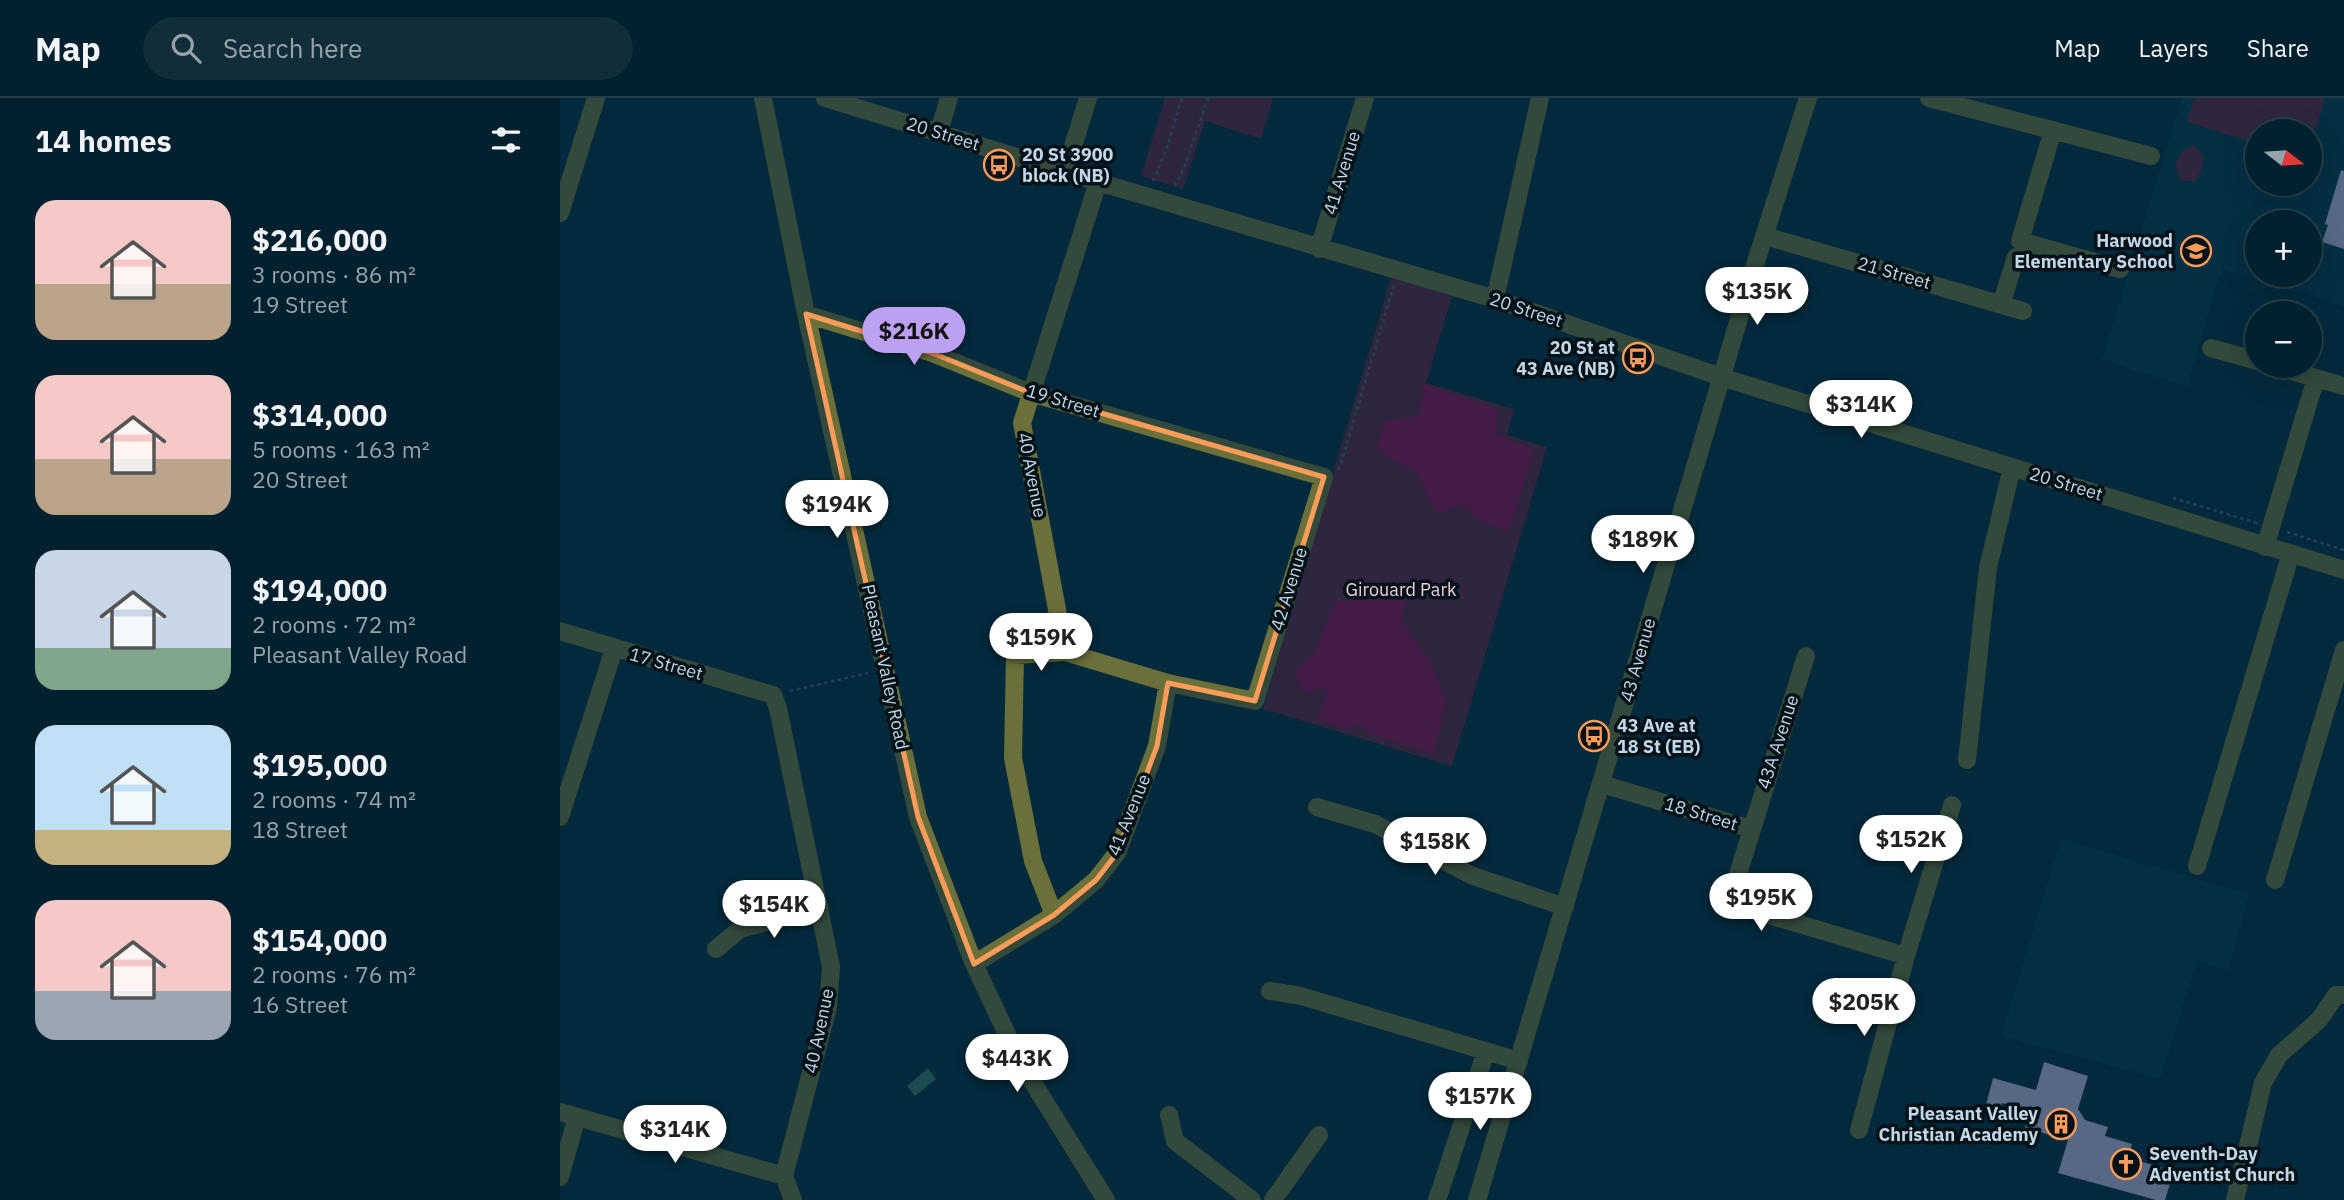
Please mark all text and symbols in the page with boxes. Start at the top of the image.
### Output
search box [143,17,633,80]
text: Map [35,27,101,70]
icon: search [167,29,205,67]
text: Search here [223,31,362,65]
text: Map [2054,32,2101,64]
text: Layers [2139,32,2209,64]
text: Share [2247,32,2309,64]
street label: 20 Street [904,112,982,156]
north arrow [2245,119,2322,196]
map controls [2245,119,2322,378]
text: 14 homes [35,121,172,160]
icon: filters [487,121,525,159]
street label: 41 Avenue [1318,128,1365,217]
place label: 20 St 3900 block (NB) [1022,143,1114,187]
bus stop icon: 20 St 3900 block (NB) [982,148,1016,182]
button: + [2245,210,2322,287]
text: $216,000 [252,220,387,259]
icon: home [91,228,175,312]
place label: Harwood Elementary School [2014,229,2174,273]
school or university icon: Harwood Elementary School [2179,234,2213,268]
street label: 21 Street [1855,251,1933,294]
text: 3 rooms · 86 m² [252,259,416,289]
pin: $135K [1708,268,1806,327]
text: $135K [1721,275,1793,305]
street label: 20 Street [1487,287,1565,332]
text: 19 Street [252,289,348,319]
button: − [2245,301,2322,378]
pin: $216K [865,308,963,367]
text: $216K [878,315,950,345]
place label: 20 St at 43 Ave (NB) [1516,336,1615,380]
bus stop icon: 20 St at 43 Ave (NB) [1621,341,1655,375]
street label: 19 Street [1024,379,1102,423]
pin: $314K [1812,380,1910,440]
text: $314K [1825,388,1897,418]
text: $314,000 [252,395,387,434]
icon: home [91,403,175,487]
street label: 40 Avenue [1013,431,1052,519]
text: 5 rooms · 163 m² [252,434,430,464]
street label: 20 Street [2027,462,2105,506]
text: 20 Street [252,464,348,494]
pin: $194K [788,480,886,540]
text: $194K [801,488,873,518]
pin: $189K [1594,516,1692,575]
text: $189K [1607,523,1679,553]
street label: 42 Avenue [1265,544,1312,633]
text: $194,000 [252,570,387,609]
icon: home [91,578,175,662]
park label: Girouard Park [1345,578,1457,601]
street label: Pleasant Valley Road [857,582,914,752]
text: 2 rooms · 72 m² [252,609,416,639]
pin: $159K [992,614,1090,673]
street label: 43 Avenue [1615,615,1660,704]
text: $159K [1005,621,1077,651]
text: Pleasant Valley Road [252,639,467,669]
street label: 17 Street [627,642,705,685]
street label: 43A Avenue [1752,692,1804,792]
place label: 43 Ave at 18 St (EB) [1617,714,1700,758]
bus stop icon: 43 Ave at 18 St (EB) [1577,719,1611,753]
text: $195,000 [252,745,387,784]
icon: home [91,753,175,837]
street label: 41 Avenue [1102,771,1155,859]
text: 2 rooms · 74 m² [252,784,416,814]
street label: 18 Street [1662,792,1740,836]
text: 18 Street [252,814,348,844]
pin: $152K [1862,816,1960,875]
pin: $158K [1386,818,1484,877]
text: $152K [1875,823,1947,853]
text: $158K [1399,825,1471,855]
pin: $195K [1712,874,1810,933]
pin: $154K [725,880,823,940]
text: $195K [1725,881,1797,911]
text: $154K [738,888,810,918]
text: $154,000 [252,920,387,959]
icon: home [91,928,175,1012]
text: 2 rooms · 76 m² [252,959,416,989]
pin: $205K [1815,978,1913,1038]
street label: 40 Avenue [798,986,839,1075]
text: $205K [1828,986,1900,1016]
text: 16 Street [252,989,348,1019]
pin: $443K [968,1034,1066,1094]
text: $443K [981,1042,1053,1072]
pin: $157K [1431,1072,1529,1132]
text: $157K [1444,1080,1516,1110]
place label: Pleasant Valley Christian Academy [1878,1102,2038,1146]
pin: $314K [626,1105,724,1165]
building icon: Pleasant Valley Christian Academy [2044,1107,2078,1141]
text: $314K [639,1113,711,1143]
place label: Seventh-Day Adventist Church [2149,1142,2295,1186]
church icon: Seventh-Day Adventist Church [2109,1147,2143,1181]

